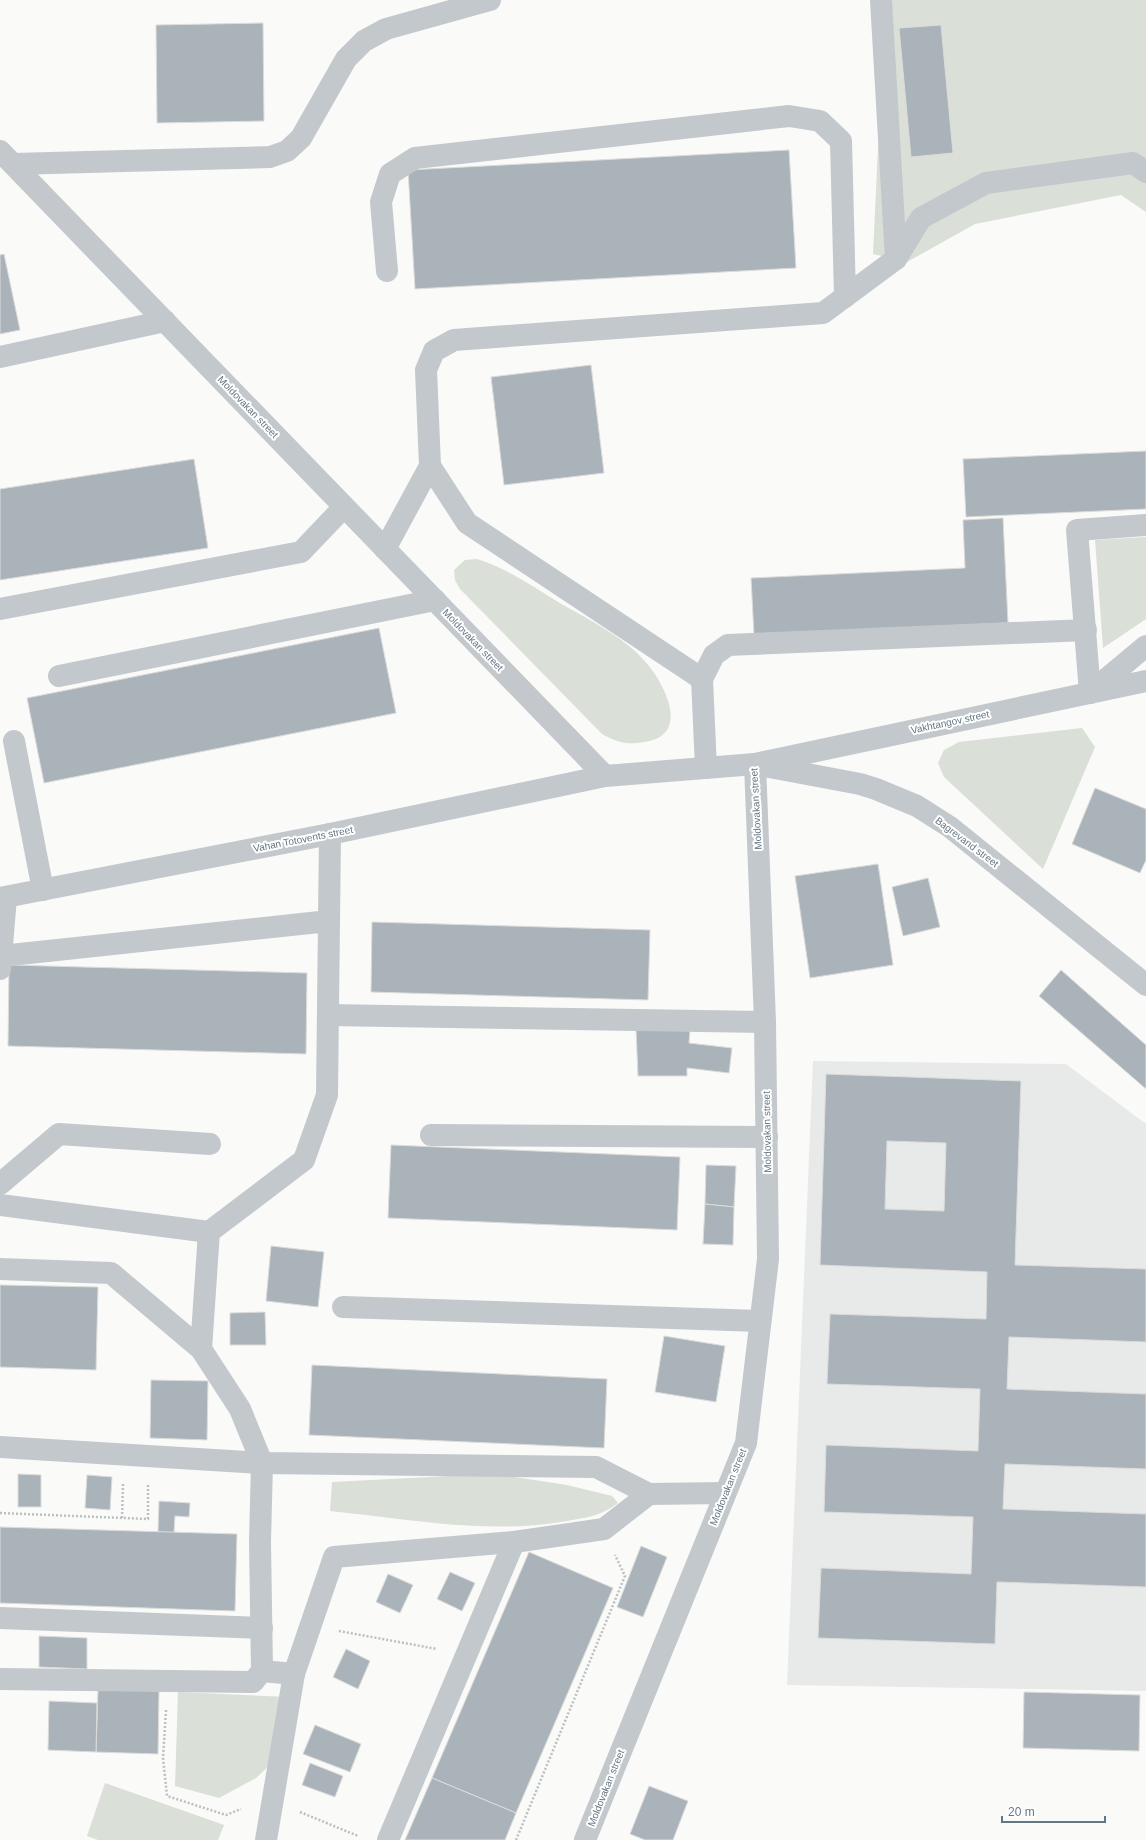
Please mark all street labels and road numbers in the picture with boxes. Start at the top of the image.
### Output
street label: Moldovakan street [216,374,280,440]
street label: Moldovakan street [441,607,505,673]
street label: Vakhtangov street [910,708,990,736]
street label: Moldovakan street [748,768,764,850]
street label: Bagrevand street [933,815,1001,869]
street label: Vahan Totovents street [252,824,354,854]
street label: Moldovakan street [761,1091,773,1173]
street label: Moldovakan street [708,1447,748,1527]
street label: Moldovakan street [586,1748,626,1828]

